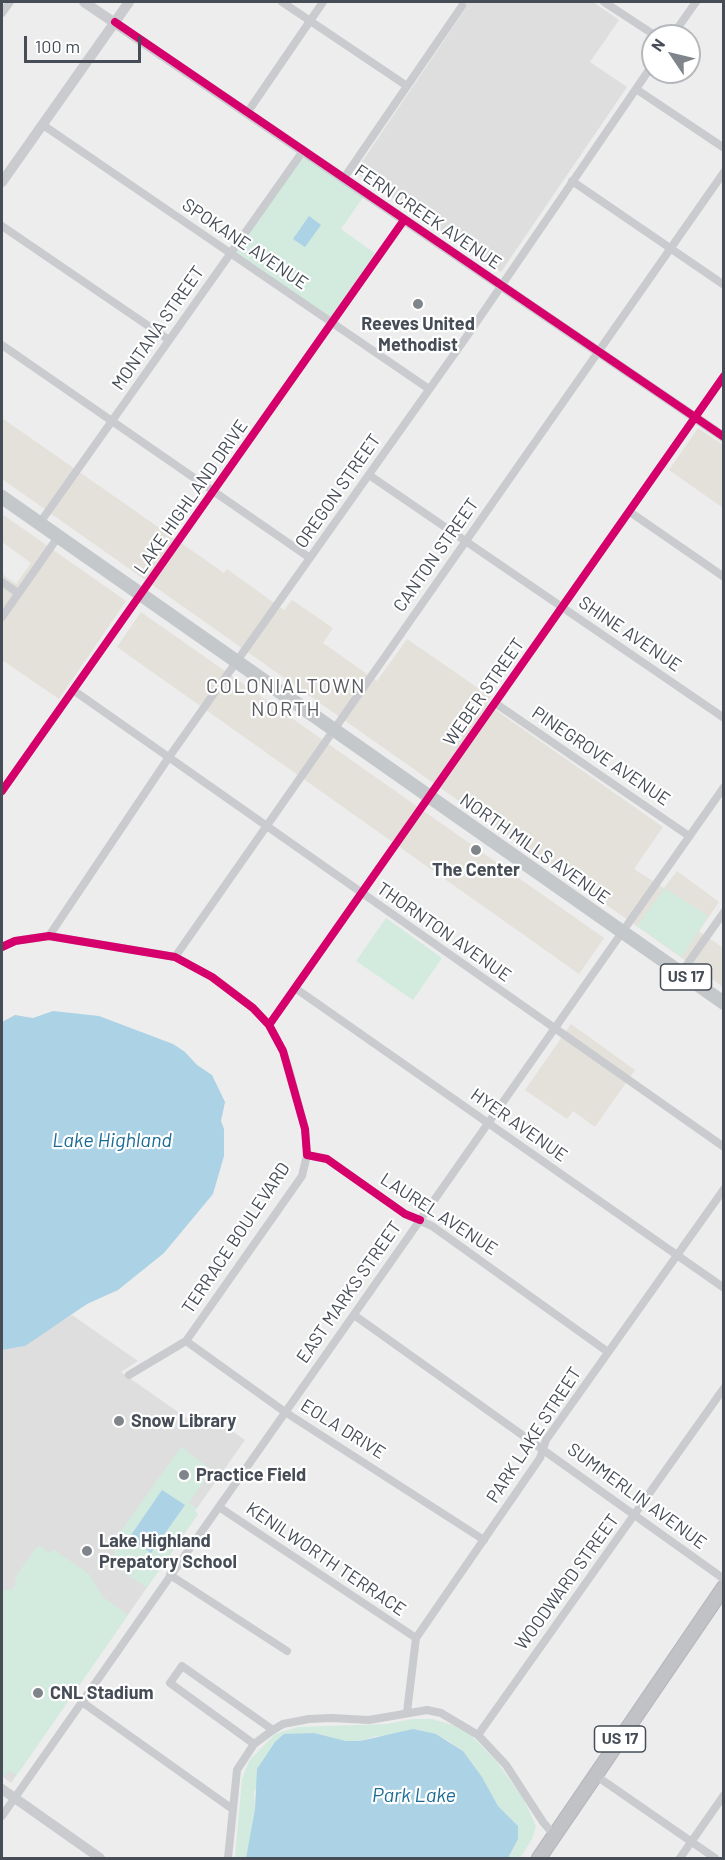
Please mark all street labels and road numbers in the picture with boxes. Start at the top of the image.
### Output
street label: FERN CREEK AVENUE [351,160,505,274]
street label: SPOKANE AVENUE [178,194,312,294]
street label: MONTANA STREET [107,262,209,394]
street label: LAKE HIGHLAND DRIVE [130,416,252,578]
street label: OREGON STREET [291,430,385,552]
street label: CANTON STREET [389,494,483,616]
street label: SHINE AVENUE [574,592,686,676]
street label: WEBER STREET [439,634,529,750]
street label: PINEGROVE AVENUE [528,702,674,810]
street label: NORTH MILLS AVENUE [456,789,614,909]
street label: THORNTON AVENUE [373,878,515,986]
road number: US 17 [660,964,712,990]
street label: HYER AVENUE [466,1084,572,1166]
street label: TERRACE BOULEVARD [177,1158,295,1318]
street label: LAUREL AVENUE [376,1168,502,1260]
street label: EAST MARKS STREET [292,1217,406,1367]
street label: PARK LAKE STREET [482,1363,586,1507]
street label: EOLA DRIVE [297,1395,389,1463]
street label: SUMMERLIN AVENUE [563,1438,711,1554]
street label: KENILWORTH TERRACE [242,1497,410,1621]
street label: WOODWARD STREET [510,1510,624,1654]
road number: US 17 [594,1726,646,1752]

